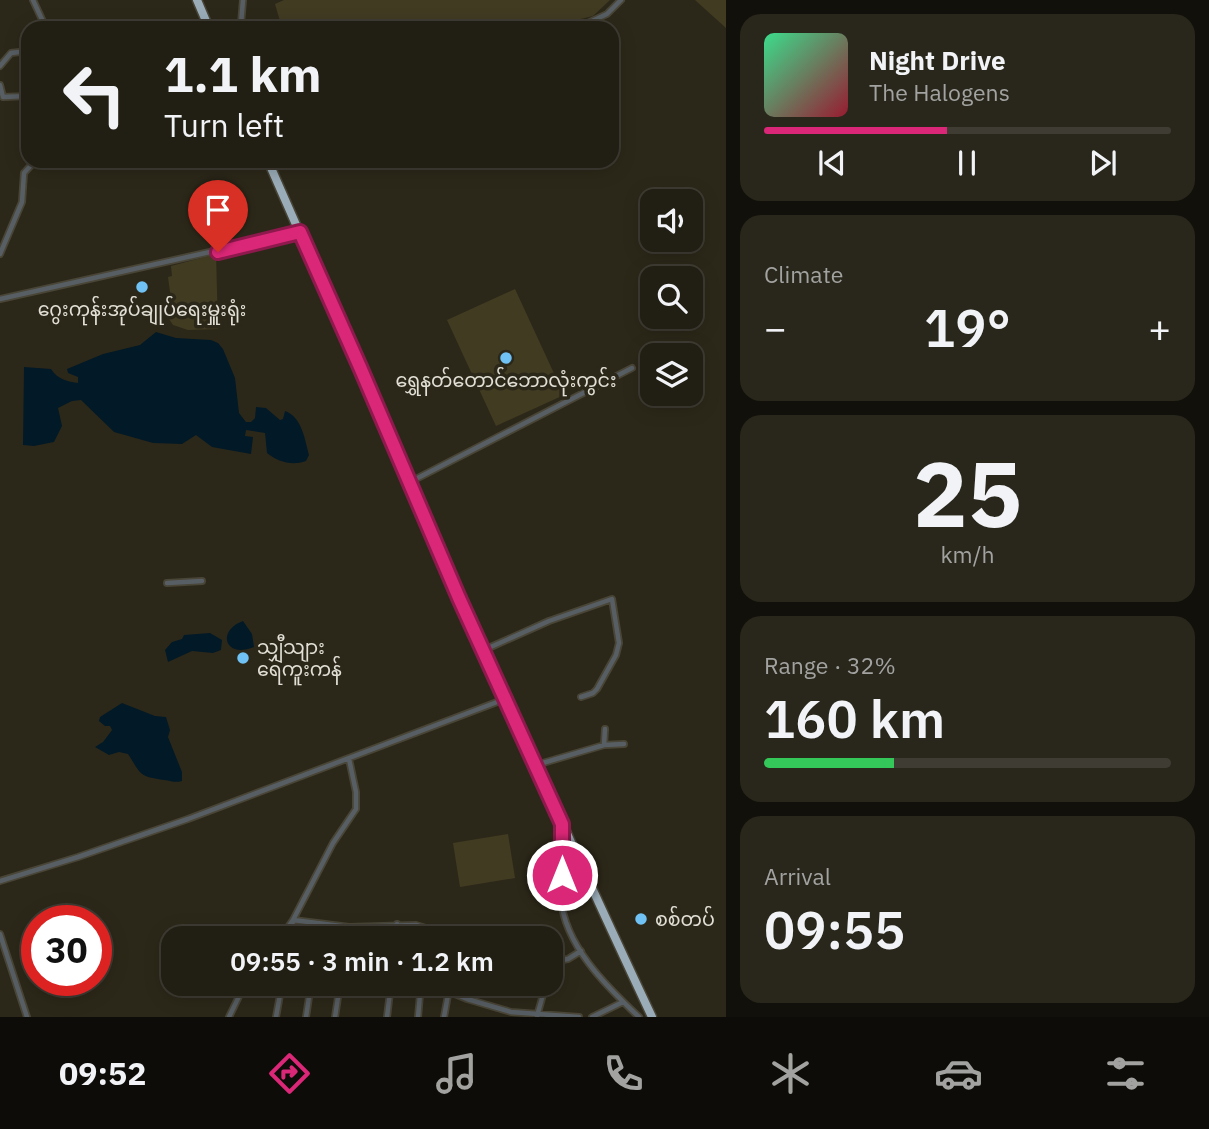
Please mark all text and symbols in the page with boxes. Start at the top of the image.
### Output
text: 1.1 km [164,42,322,105]
text: Night Drive [869,43,1006,77]
icon: left [49,49,140,140]
text: The Halogens [869,77,1010,107]
text: Turn left [164,104,284,146]
icon: previous [813,144,851,182]
icon: pause [948,144,986,182]
icon: next [1084,144,1122,182]
pin [188,180,248,252]
map controls [640,189,703,406]
button: sound [640,189,703,252]
icon: arrive [199,191,237,229]
text: Climate [764,259,843,289]
button: search [640,266,703,329]
marker: ဂွေးကုန်းအုပ်ချုပ်ရေးမှူးရုံး [134,279,150,295]
text: 19° [924,294,1011,361]
place label: ဂွေးကုန်းအုပ်ချုပ်ရေးမှူးရုံး [38,295,246,326]
text: − [764,303,787,352]
text: + [1148,303,1171,352]
button: layers [640,343,703,406]
marker: ရွှေနတ်တောင်ဘောလုံးကွင်း [498,350,514,366]
place label: ရွှေနတ်တောင်ဘောလုံးကွင်း [395,366,617,397]
text: 25 [913,434,1022,552]
text: km/h [940,539,995,569]
place label: သျှီသျား ရေကူးကန် [257,633,342,686]
marker: သျှီသျား ရေကူးကန် [235,650,251,666]
text: Range · 32% [764,650,896,680]
text: 160 km [764,685,945,752]
position arrow [525,838,599,912]
text: Arrival [764,861,831,891]
text: 09:55 [764,896,905,963]
speed limit sign: 30 [21,905,112,996]
place label: စစ်တပ် [655,905,715,931]
marker: စစ်တပ် [633,911,649,927]
text: 09:55 · 3 min · 1.2 km [230,944,494,978]
icon: directions [265,1049,314,1098]
icon: music [432,1049,481,1098]
icon: phone [599,1049,648,1098]
icon: climate [766,1049,815,1098]
icon: car [934,1049,983,1098]
icon: filters [1101,1049,1150,1098]
text: 09:52 [59,1052,146,1094]

